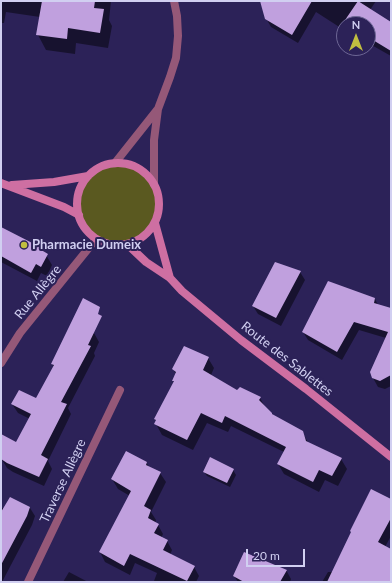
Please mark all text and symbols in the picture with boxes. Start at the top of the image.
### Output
north arrow [336,16,376,56]
text: N [352,18,360,31]
place label: Pharmacie Dumeix [32,237,141,253]
marker: Pharmacie Dumeix [19,240,29,250]
street label: Rue Allègre [11,262,65,322]
street label: Route des Sablettes [238,318,336,400]
street label: Traverse Allègre [37,436,89,526]
scale bar [248,541,307,567]
text: 20 m [253,548,280,563]

